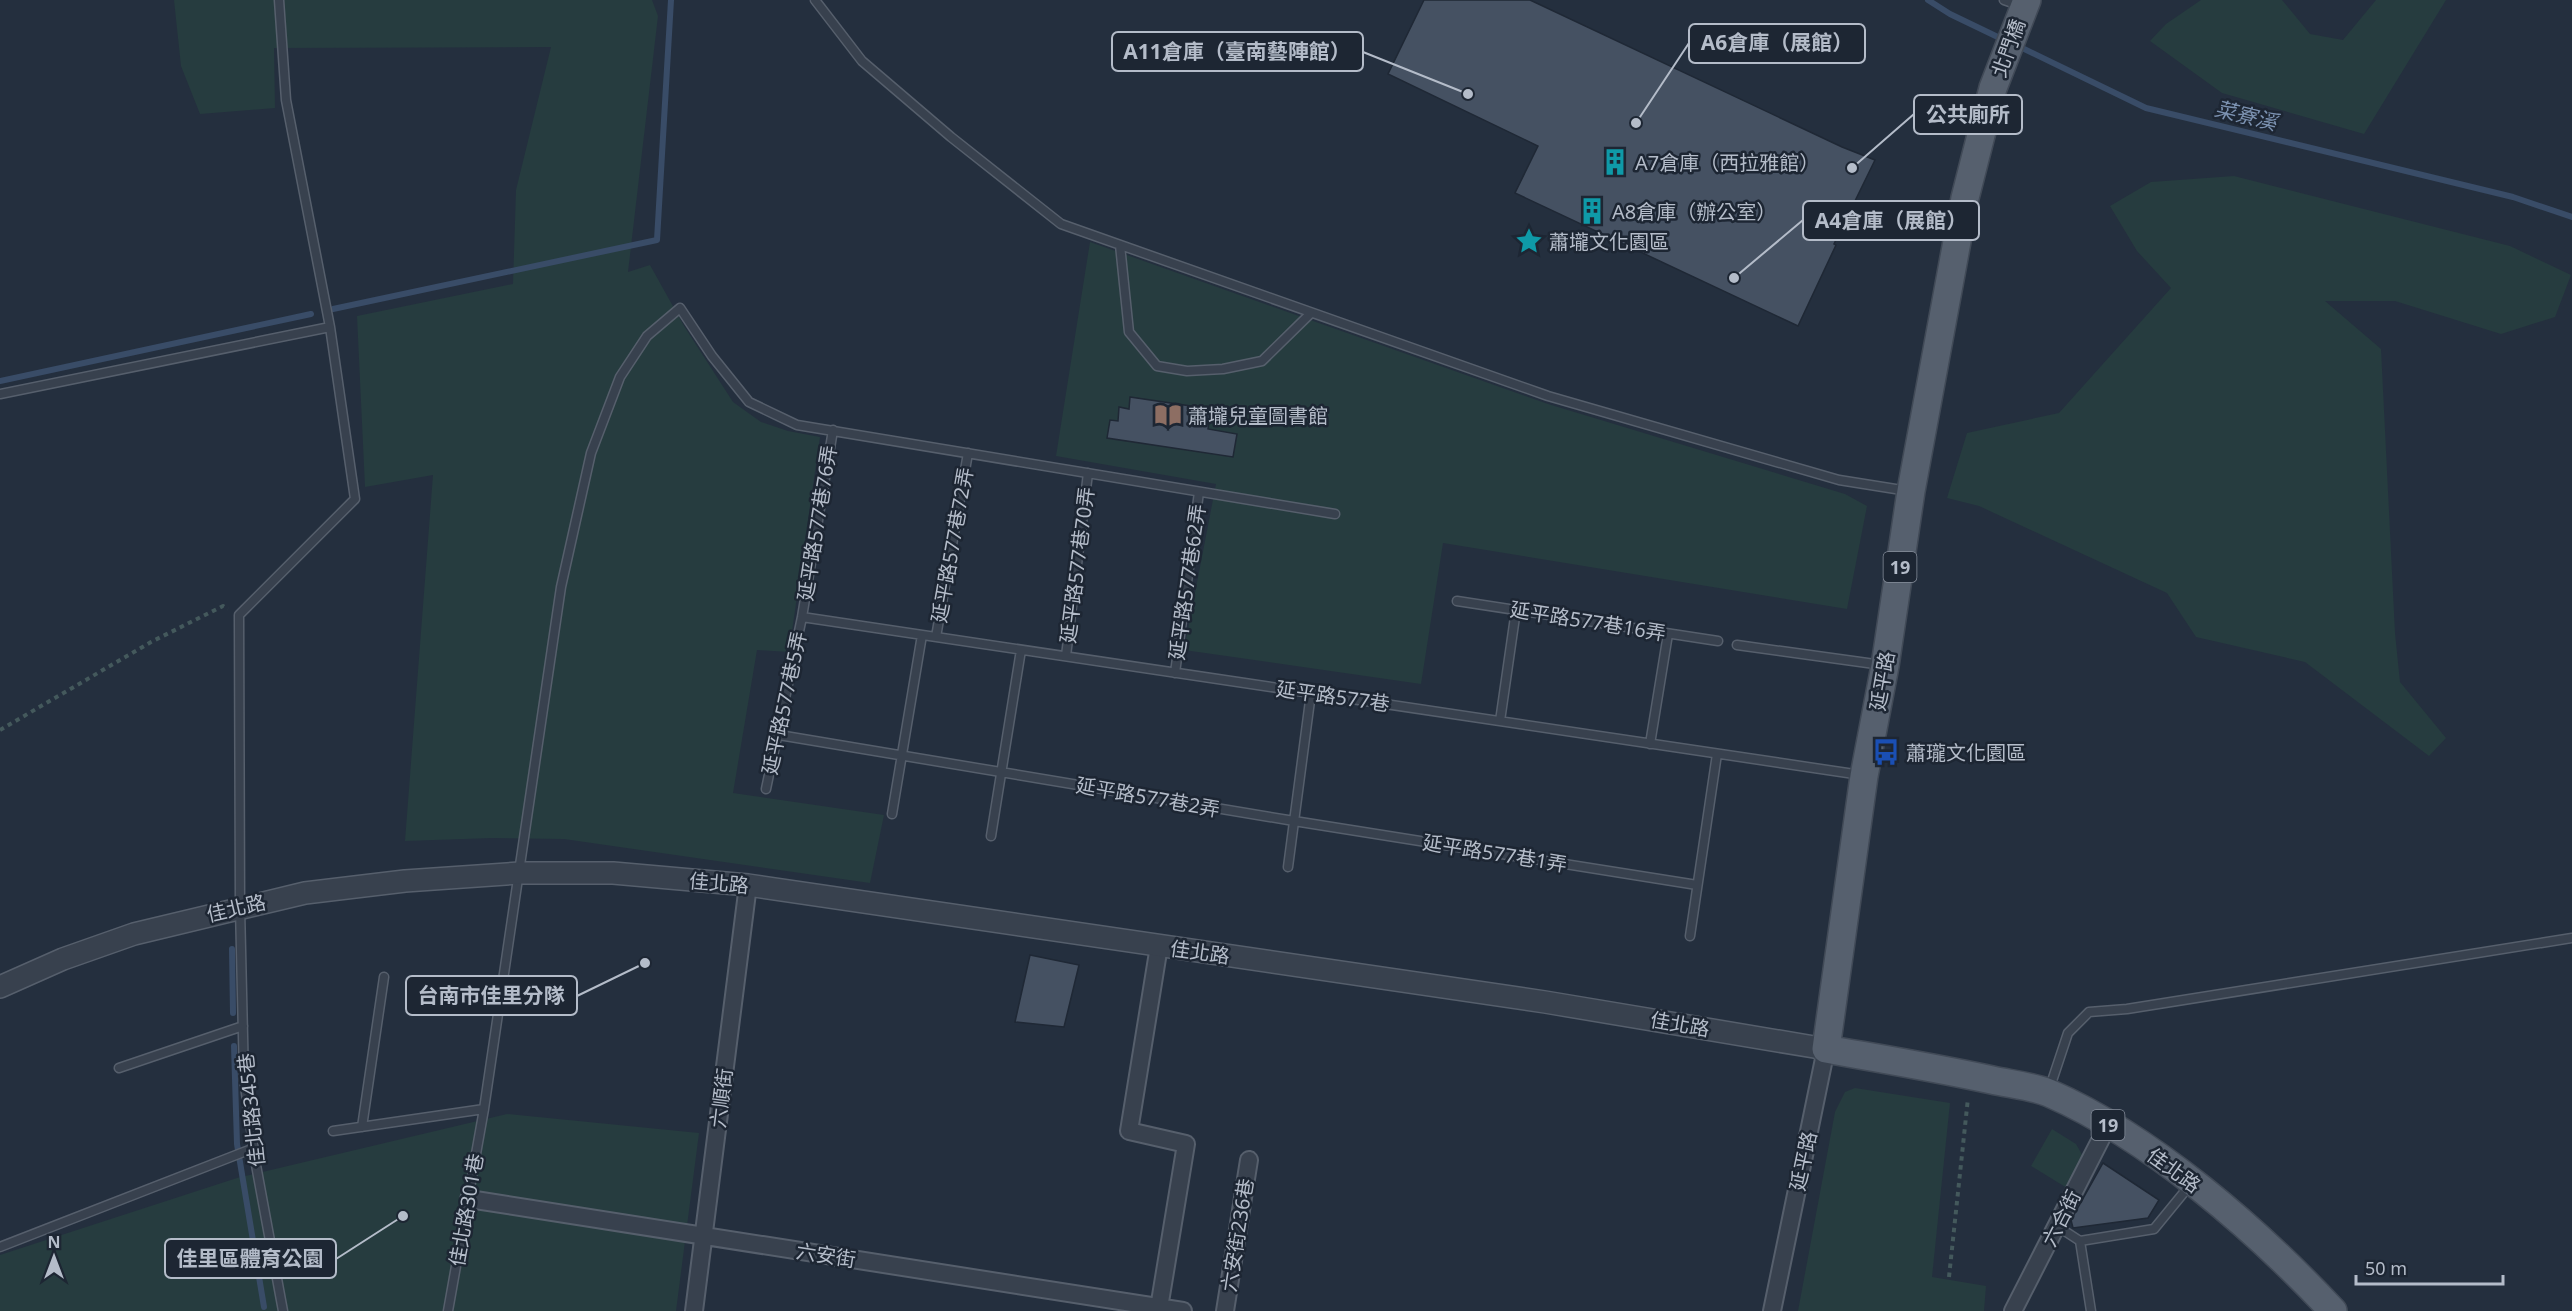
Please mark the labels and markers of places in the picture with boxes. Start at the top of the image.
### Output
callout: A6倉庫（展館） [1689,24,1865,63]
callout: A11倉庫（臺南藝陣館） [1112,32,1363,71]
callout: 公共廁所 [1914,95,2022,134]
building icon: A7倉庫（西拉雅館） [1600,147,1630,177]
place label: A7倉庫（西拉雅館） [1635,149,1819,176]
building icon: A8倉庫（辦公室） [1577,196,1607,226]
place label: A8倉庫（辦公室） [1612,198,1776,225]
callout: A4倉庫（展館） [1803,201,1979,240]
place icon: 蕭壠文化園區 [1514,226,1544,256]
place label: 蕭壠文化園區 [1549,228,1669,255]
library icon: 蕭壠兒童圖書館 [1153,400,1183,430]
place label: 蕭壠兒童圖書館 [1188,402,1328,429]
bus stop icon: 蕭瓏文化園區 [1871,737,1901,767]
place label: 蕭瓏文化園區 [1906,739,2026,766]
callout: 台南市佳里分隊 [406,976,577,1015]
callout: 佳里區體育公園 [165,1239,336,1278]

